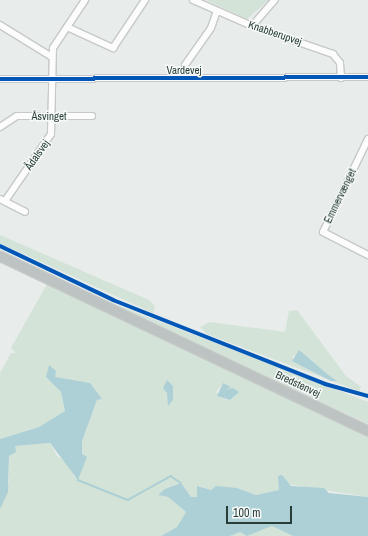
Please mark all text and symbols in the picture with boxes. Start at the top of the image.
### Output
street label: Knabberupvej [247,18,303,48]
street label: Vardevej [167,63,201,77]
street label: Åsvinget [31,109,67,123]
street label: Ådalsvej [22,137,52,173]
street label: Emmervænget [321,167,359,225]
street label: Bredstenvej [274,368,322,400]
scale bar [228,498,294,524]
text: 100 m [233,505,260,521]

